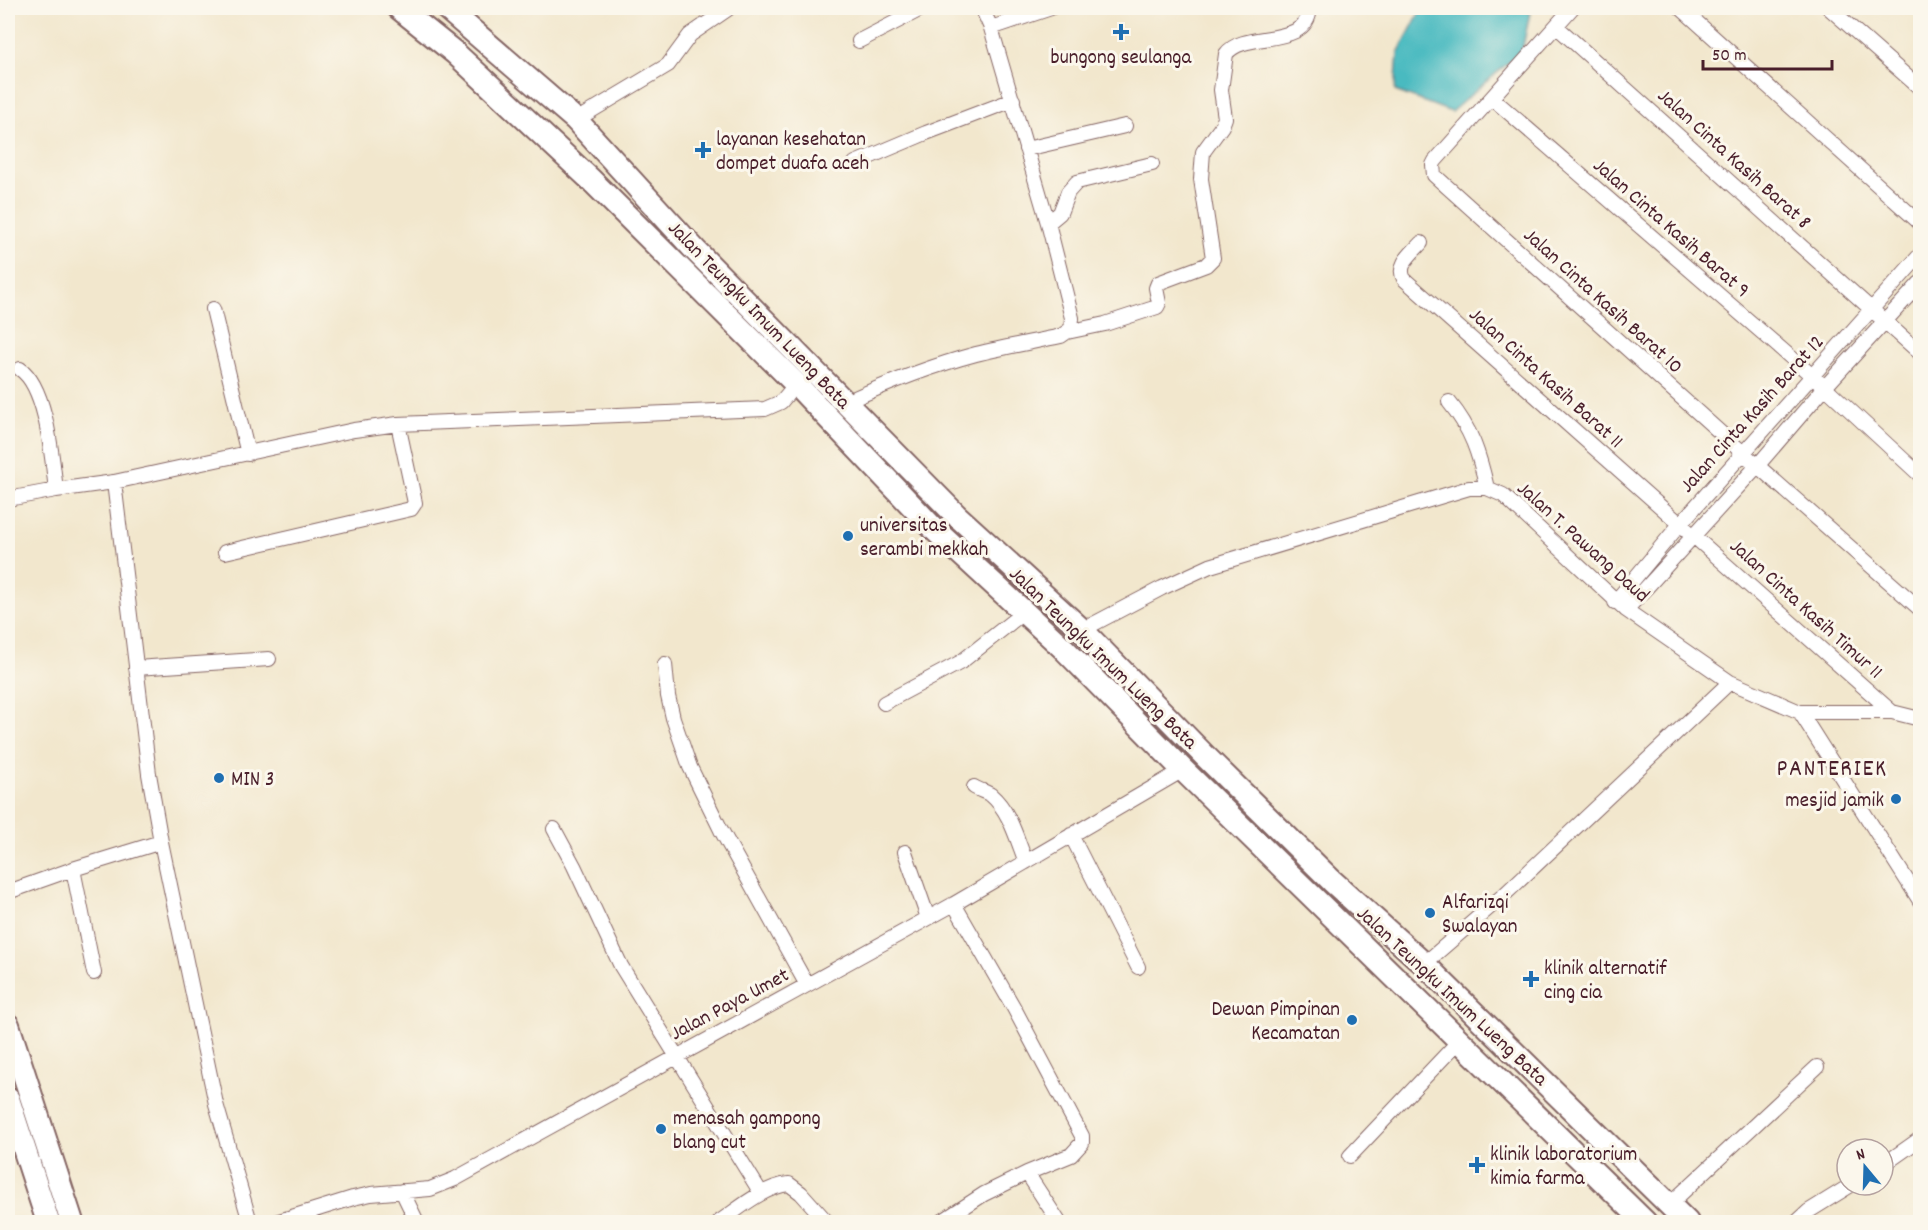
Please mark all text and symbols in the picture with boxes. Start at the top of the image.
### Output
marker: bungong seulanga [1112,23,1130,41]
scale bar [1703,33,1832,71]
place label: bungong seulanga [1051,44,1193,74]
text: 50 m [1712,44,1747,69]
street label: Jalan Cinta Kasih Barat 8 [1649,83,1817,238]
place label: layanan kesehatan dompet duafa aceh [716,126,869,180]
marker: layanan kesehatan dompet duafa aceh [694,141,712,159]
street label: Jalan Cinta Kasih Barat 9 [1585,153,1755,306]
street label: Jalan Teungku Imum Lueng Bata [659,215,857,418]
street label: Jalan Cinta Kasih Barat 10 [1515,222,1689,382]
street label: Jalan Cinta Kasih Barat 11 [1461,301,1629,457]
street label: Jalan Cinta Kasih Barat 12 [1674,329,1833,501]
street label: Jalan T. Pawang Daud [1509,475,1655,611]
place label: universitas serambi mekkah [860,512,988,566]
marker: universitas serambi mekkah [841,529,855,543]
street label: Jalan Cinta Kasih Timur 11 [1722,533,1888,687]
street label: Jalan Teungku Imum Lueng Bata [1001,561,1204,758]
district label: PANTERIEK [1777,753,1887,787]
place label: MIN 3 [231,766,274,796]
marker: MIN 3 [212,771,226,785]
place label: mesjid jamik [1785,787,1884,817]
marker: mesjid jamik [1889,792,1903,806]
place label: Alfarizqi Swalayan [1442,889,1518,943]
street label: Jalan Teungku Imum Lueng Bata [1349,900,1554,1095]
marker: Alfarizqi Swalayan [1423,906,1437,920]
place label: klinik alternatif cing cia [1544,955,1667,1009]
street label: Jalan Paya Umet [666,962,795,1050]
marker: klinik alternatif cing cia [1522,970,1540,988]
place label: Dewan Pimpinan Kecamatan [1211,996,1340,1050]
marker: Dewan Pimpinan Kecamatan [1345,1013,1359,1027]
place label: menasah gampong blang cut [673,1105,821,1159]
marker: menasah gampong blang cut [654,1122,668,1136]
north arrow [1835,1137,1895,1197]
place label: klinik laboratorium kimia farma [1490,1141,1638,1195]
text: N [1853,1143,1869,1167]
marker: klinik laboratorium kimia farma [1468,1156,1486,1174]

